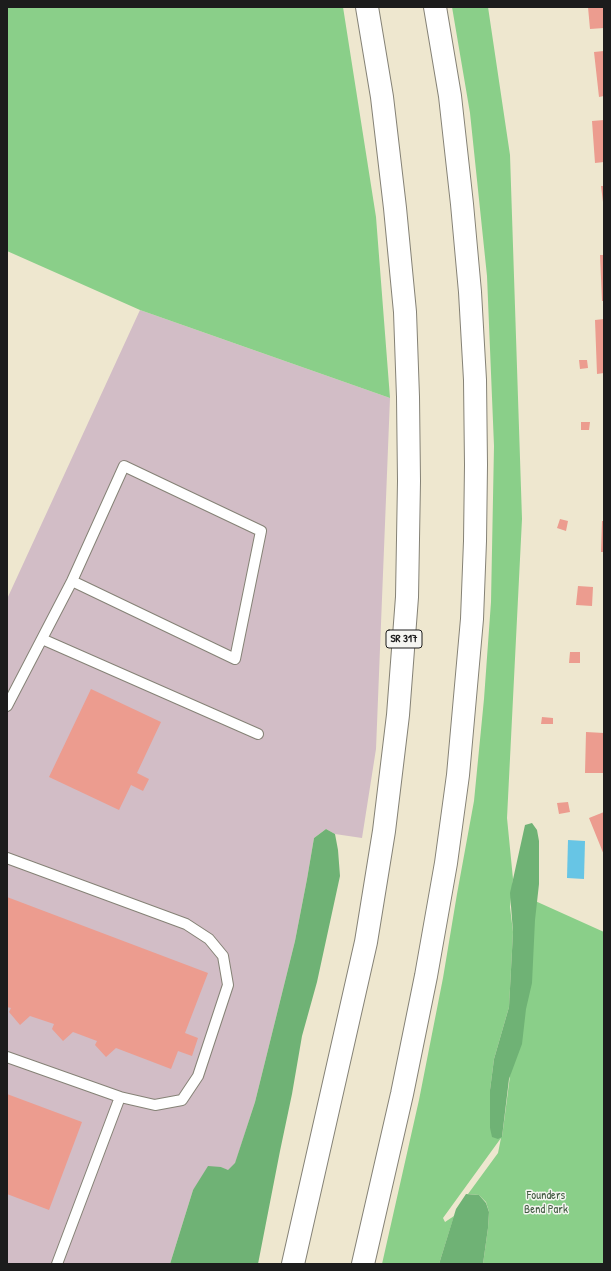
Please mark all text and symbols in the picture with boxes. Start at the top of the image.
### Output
road number: SR 317 [386,630,422,648]
park label: Founders Bend Park [524,1189,568,1217]

